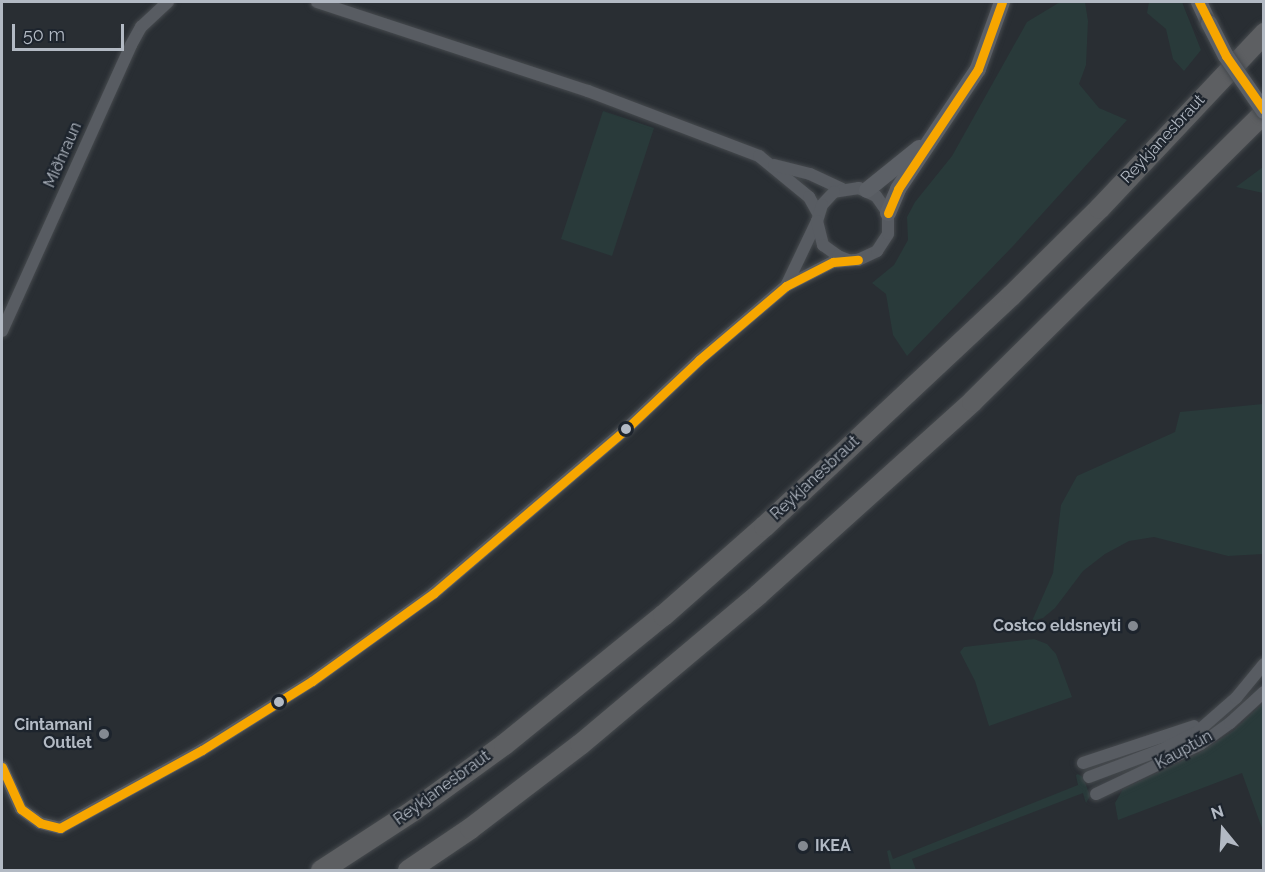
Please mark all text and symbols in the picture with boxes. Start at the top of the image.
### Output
scale bar [15,12,128,50]
text: 50 m [23,24,65,45]
street label: Reykjanesbraut [1117,91,1209,187]
street label: Miðhraun [40,119,86,191]
unlabelled marker [620,423,632,435]
street label: Reykjanesbraut [767,432,863,524]
place label: Costco eldsneyti [993,616,1121,636]
marker: Costco eldsneyti [1126,619,1140,633]
unlabelled marker [273,696,285,708]
place label: Cintamani Outlet [14,715,92,753]
street label: Kauptún [1152,726,1216,774]
marker: Cintamani Outlet [97,727,111,741]
street label: Reykjanesbraut [390,747,494,829]
north arrow [1193,800,1253,860]
text: N [1209,801,1226,823]
place label: IKEA [815,836,851,856]
marker: IKEA [796,839,810,853]

